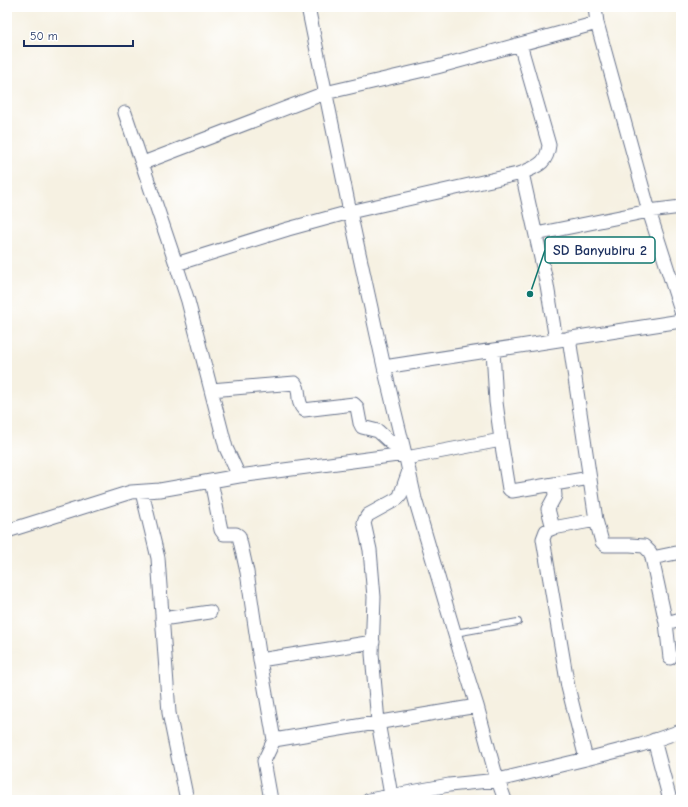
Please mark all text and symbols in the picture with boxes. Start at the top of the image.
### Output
scale bar [24,22,133,48]
text: 50 m [30,29,58,43]
callout: SD Banyubiru 2 [545,237,655,263]
text: SD Banyubiru 2 [553,242,647,259]

